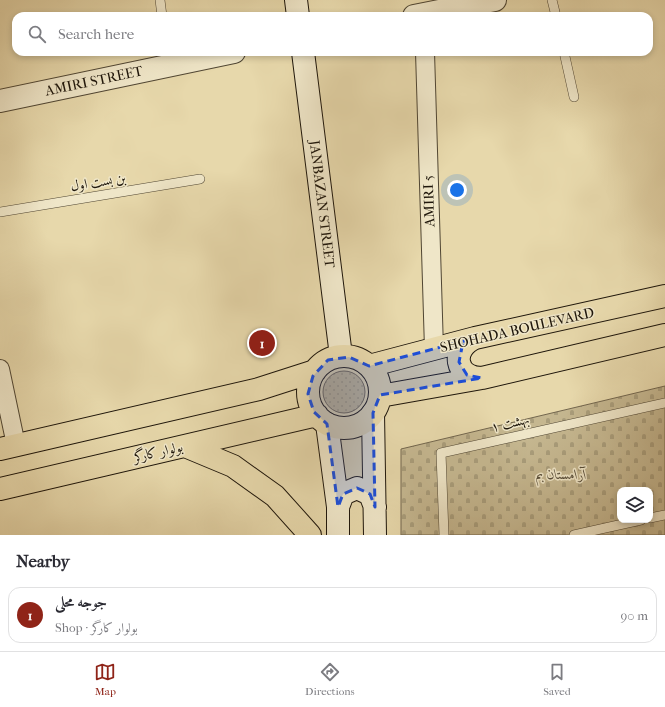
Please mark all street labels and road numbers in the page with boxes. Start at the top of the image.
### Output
street label: AMIRI STREET [43,62,145,100]
street label: JANBAZAN STREET [306,138,338,269]
street label: بن بست اول [69,169,127,195]
street label: AMIRI 5 [420,175,438,228]
street label: SHOHADA BOULEVARD [438,304,596,356]
street label: بهشت ۱ [489,410,531,437]
street label: بولوار کارگر [129,437,185,466]

